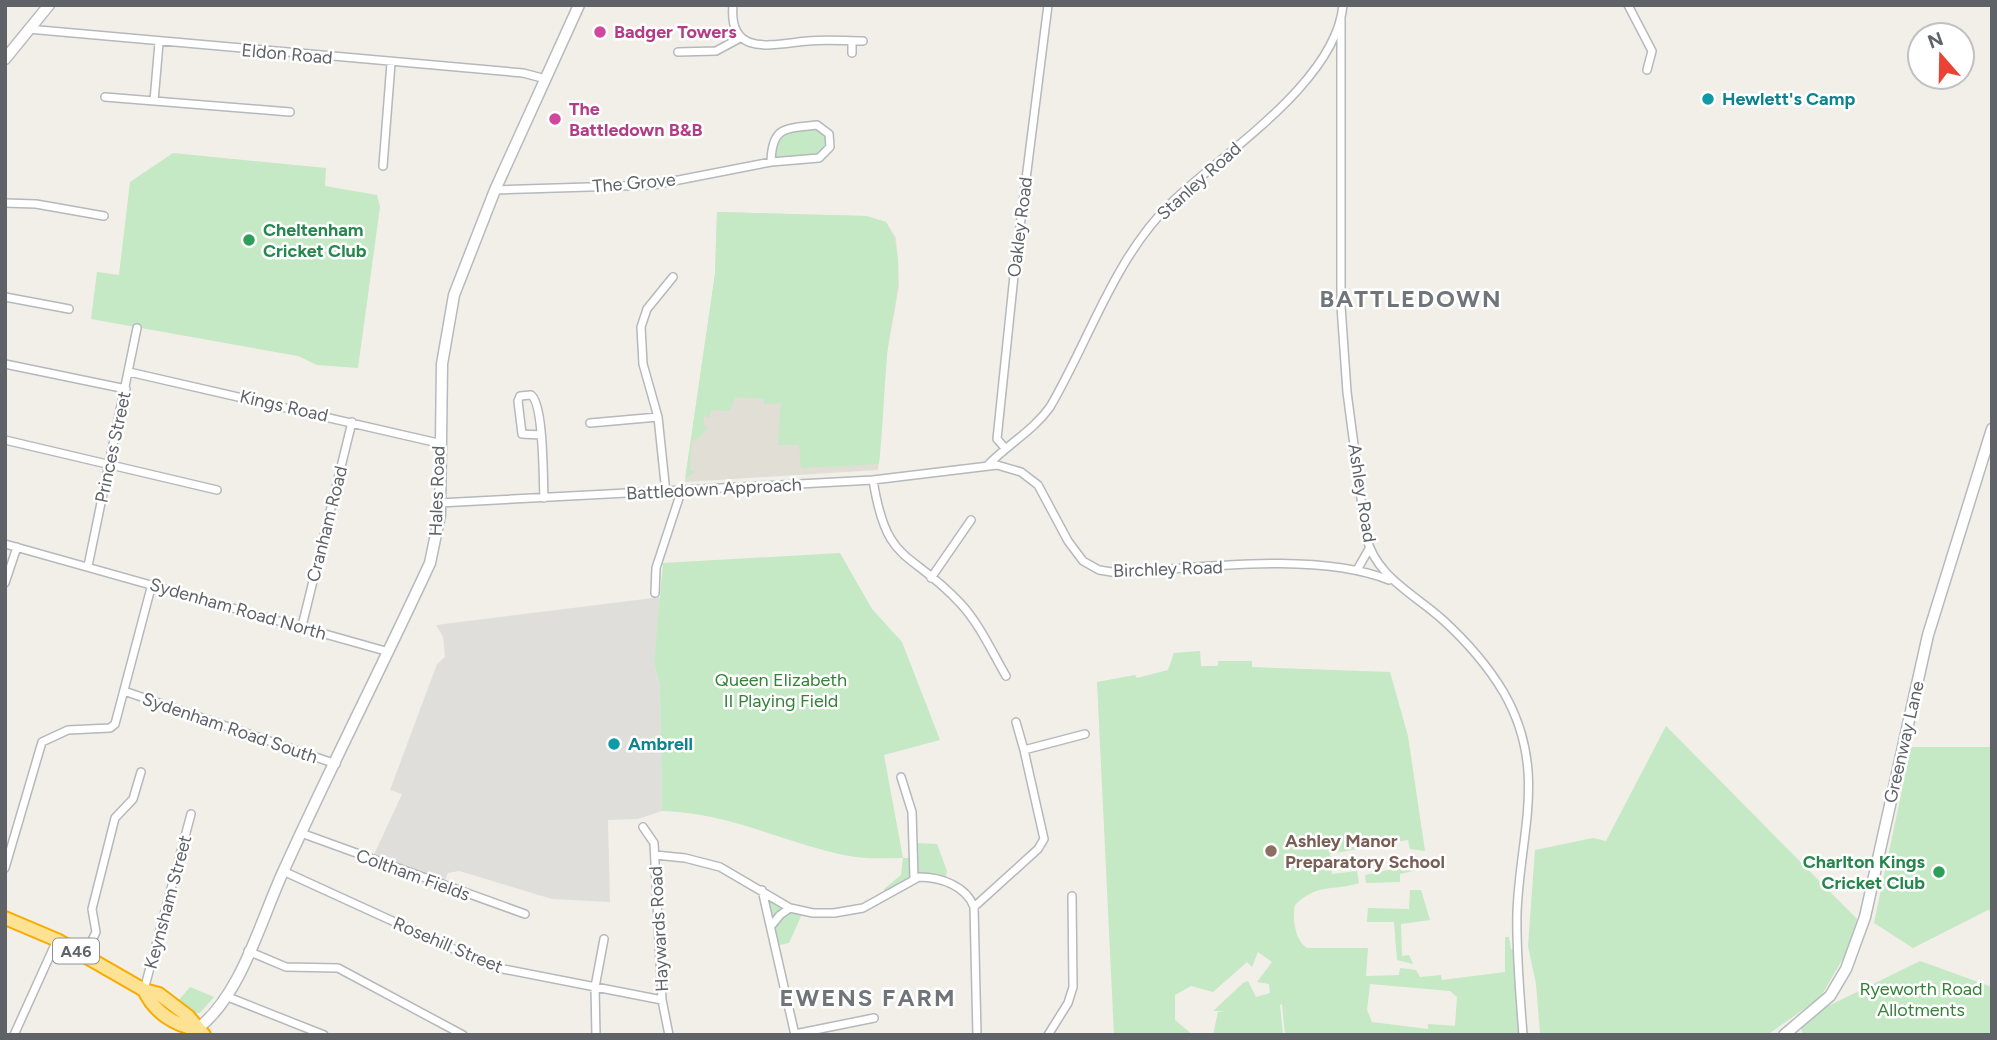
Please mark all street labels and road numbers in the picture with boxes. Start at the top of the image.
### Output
street label: Eldon Road [240,39,334,69]
street label: Stanley Road [1152,137,1246,225]
street label: The Grove [592,168,677,198]
street label: Oakley Road [1003,176,1037,278]
street label: Kings Road [238,385,330,427]
street label: Princes Street [90,389,136,505]
street label: Ashley Road [1343,442,1381,544]
street label: Hales Road [424,445,450,537]
street label: Cranham Road [302,464,352,584]
street label: Battledown Approach [626,473,802,505]
street label: Birchley Road [1113,556,1223,582]
street label: Sydenham Road North [147,573,329,645]
street label: Greenway Lane [1879,679,1929,805]
street label: Sydenham Road South [139,688,321,768]
street label: Keynsham Street [140,832,196,971]
street label: Coltham Fields [353,844,473,906]
street label: Haywards Road [645,866,673,992]
street label: Rosehill Street [390,912,506,978]
road number: A46 [53,939,99,964]

